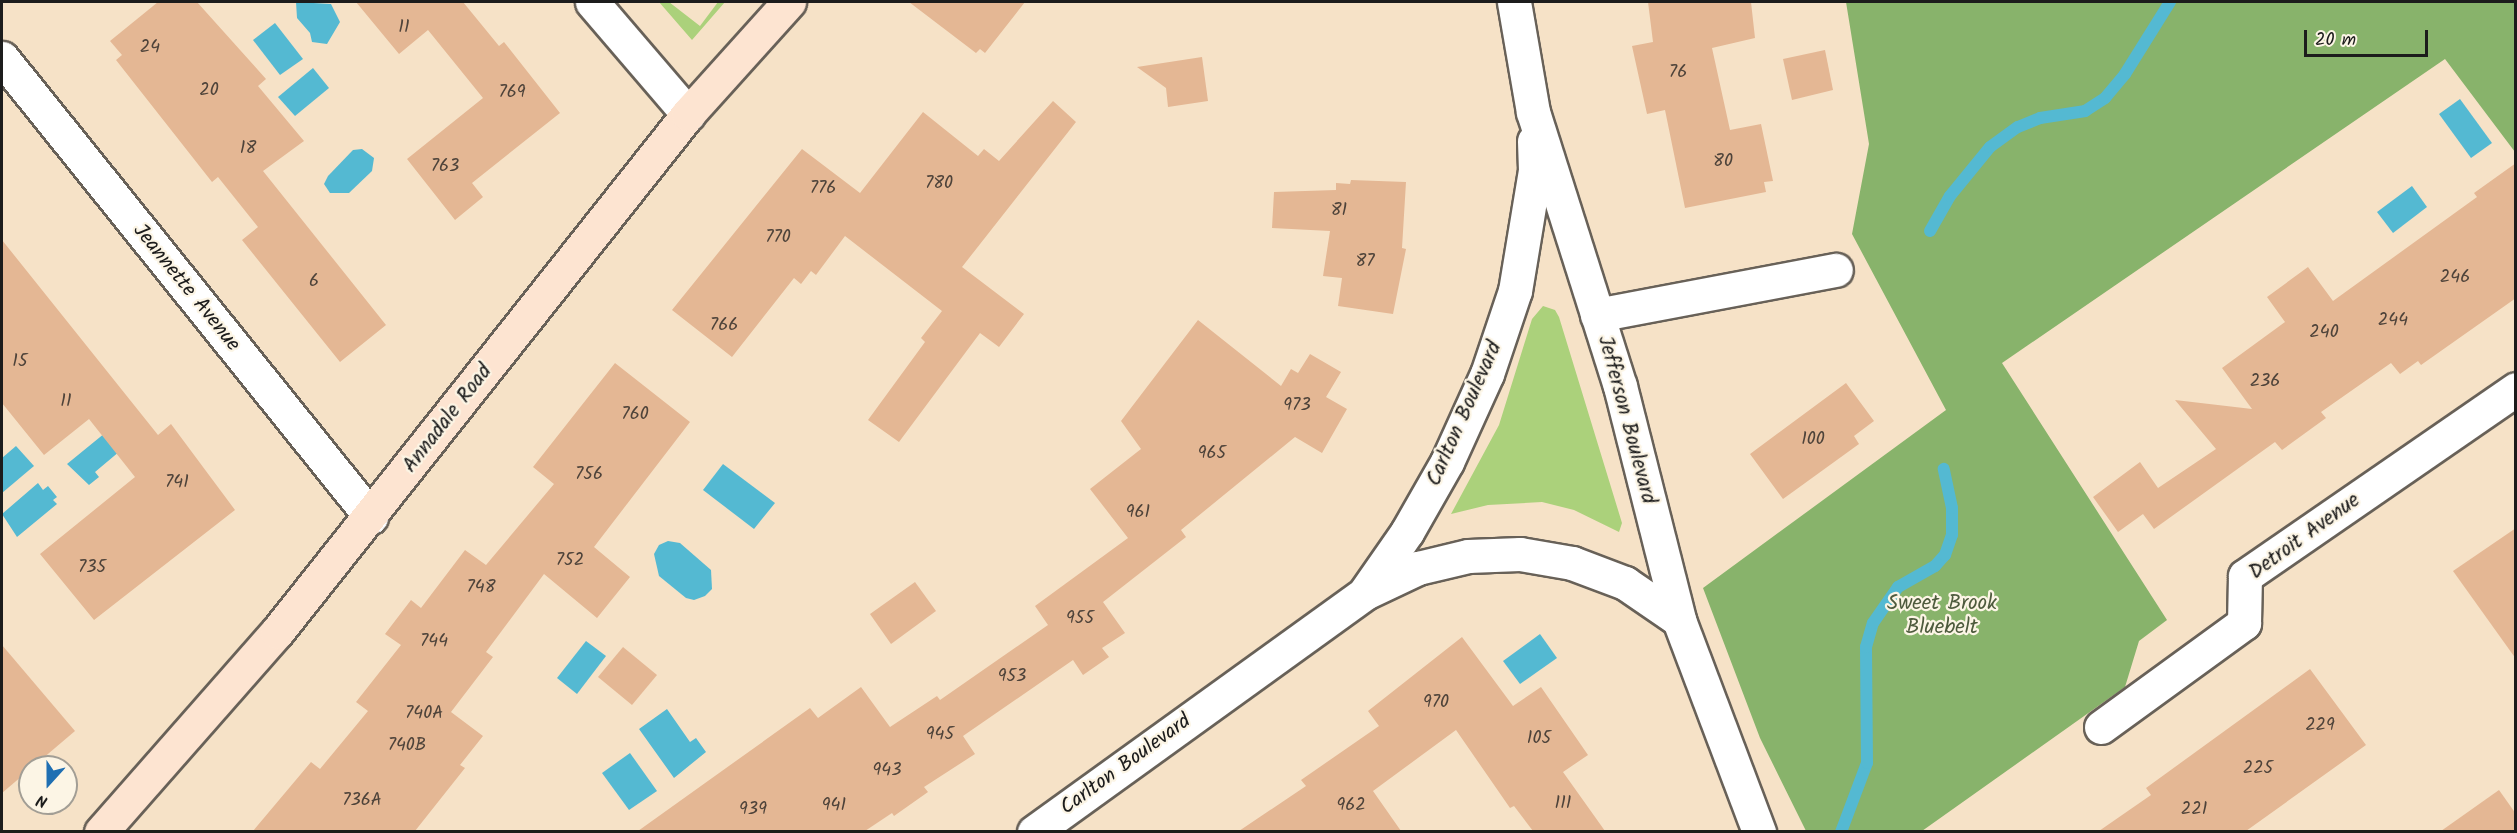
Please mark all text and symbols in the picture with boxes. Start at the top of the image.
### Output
house number: 11 [398,17,410,39]
scale bar [2307,18,2432,56]
text: 20 m [2315,26,2356,55]
house number: 24 [140,37,160,59]
house number: 76 [1669,62,1687,84]
house number: 20 [199,80,219,102]
house number: 769 [498,82,526,104]
house number: 18 [240,138,256,160]
house number: 80 [1713,151,1733,173]
house number: 763 [431,156,459,178]
house number: 780 [925,173,953,195]
house number: 776 [810,178,836,200]
house number: 81 [1331,200,1347,222]
street label: Jeannette Avenue [127,219,245,357]
house number: 770 [765,227,791,249]
house number: 87 [1355,251,1375,273]
house number: 246 [2440,267,2470,289]
house number: 6 [309,271,319,293]
house number: 244 [2378,310,2408,332]
house number: 766 [710,315,738,337]
house number: 240 [2309,322,2339,344]
street label: Jefferson Boulevard [1591,333,1661,507]
street label: Carlton Boulevard [1422,338,1508,490]
house number: 15 [12,351,28,373]
street label: Annadale Road [398,360,498,478]
house number: 236 [2250,371,2280,393]
house number: 11 [60,391,72,413]
house number: 973 [1283,395,1311,417]
house number: 760 [621,404,649,426]
house number: 100 [1801,429,1825,451]
house number: 965 [1198,443,1226,465]
house number: 756 [575,464,603,486]
house number: 741 [165,472,189,494]
street label: Detroit Avenue [2245,488,2365,586]
house number: 961 [1126,502,1150,524]
house number: 752 [556,550,584,572]
house number: 735 [78,557,106,579]
house number: 748 [466,577,496,599]
park label: Sweet Brook Bluebelt [1887,591,1997,641]
house number: 955 [1066,608,1094,630]
house number: 744 [420,631,448,653]
house number: 953 [998,666,1026,688]
house number: 970 [1423,692,1449,714]
house number: 740A [405,703,443,725]
street label: Carlton Boulevard [1056,709,1196,821]
house number: 229 [2305,715,2335,737]
house number: 945 [926,724,954,746]
house number: 105 [1527,728,1551,750]
house number: 740B [388,735,426,757]
north arrow [18,755,78,815]
house number: 225 [2243,758,2273,780]
house number: 943 [873,760,901,782]
text: N [33,787,51,814]
house number: 736A [342,790,382,812]
house number: 111 [1555,793,1571,815]
house number: 941 [822,795,846,817]
house number: 962 [1336,795,1366,817]
house number: 939 [739,799,767,821]
house number: 221 [2181,799,2207,821]

